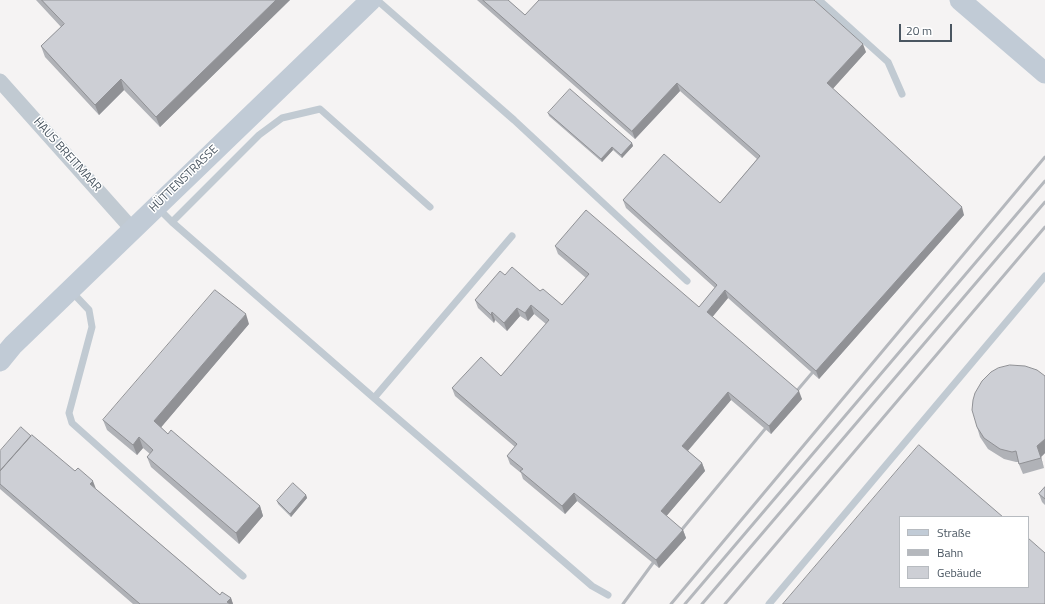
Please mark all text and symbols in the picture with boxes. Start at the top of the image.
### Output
scale bar [901,16,954,42]
text: 20 m [906,21,932,40]
street label: HAUS BREITMAAR [30,115,104,195]
street label: HÜTTENSTRASSE [147,143,221,215]
legend [899,516,1029,588]
text: Straße [937,523,971,542]
text: Bahn [937,543,963,562]
text: Gebäude [937,563,982,582]

